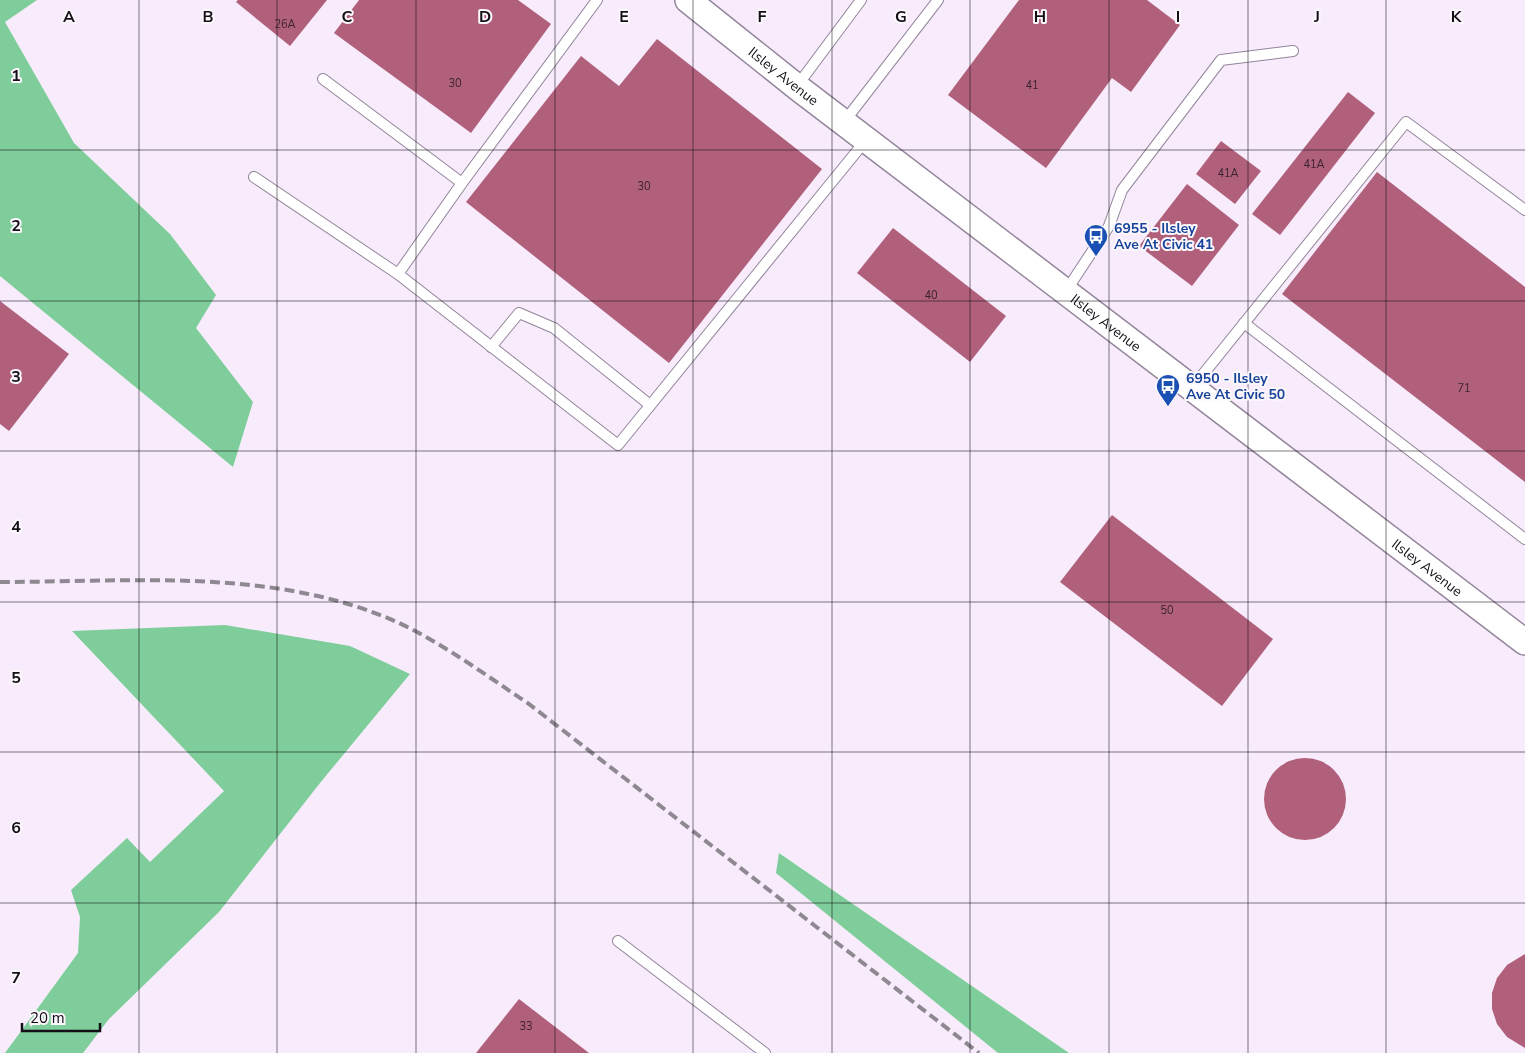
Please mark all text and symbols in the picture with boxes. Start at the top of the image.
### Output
text: A [63,6,75,28]
text: B [202,6,214,28]
text: C [342,6,353,28]
text: D [479,6,491,28]
text: E [619,6,629,28]
text: F [758,6,767,28]
text: G [895,6,907,28]
text: H [1034,6,1046,28]
text: I [1176,6,1180,28]
text: J [1313,6,1320,28]
text: K [1451,6,1463,28]
house number: 26A [274,17,296,32]
street label: Ilsley Avenue [744,43,822,110]
text: 1 [11,65,21,87]
house number: 30 [448,76,462,91]
house number: 41 [1025,78,1039,93]
house number: 41A [1303,157,1325,172]
house number: 41A [1217,166,1239,181]
house number: 30 [637,179,651,194]
text: 2 [11,215,21,237]
place label: 6955 - Ilsley Ave At Civic 41 [1114,219,1213,254]
bus stop icon: 6955 - Ilsley Ave At Civic 41 [1083,223,1109,257]
house number: 40 [924,288,938,303]
street label: Ilsley Avenue [1066,290,1145,356]
text: 3 [11,366,21,388]
place label: 6950 - Ilsley Ave At Civic 50 [1186,369,1285,404]
bus stop icon: 6950 - Ilsley Ave At Civic 50 [1155,373,1181,407]
house number: 71 [1457,381,1471,396]
text: 4 [11,516,21,538]
street label: Ilsley Avenue [1388,535,1466,601]
house number: 50 [1160,603,1174,618]
text: 5 [11,667,21,689]
text: 6 [11,817,21,839]
text: 7 [11,967,21,989]
scale bar [22,1000,100,1032]
text: 20 m [30,1008,65,1028]
house number: 33 [519,1019,533,1034]

